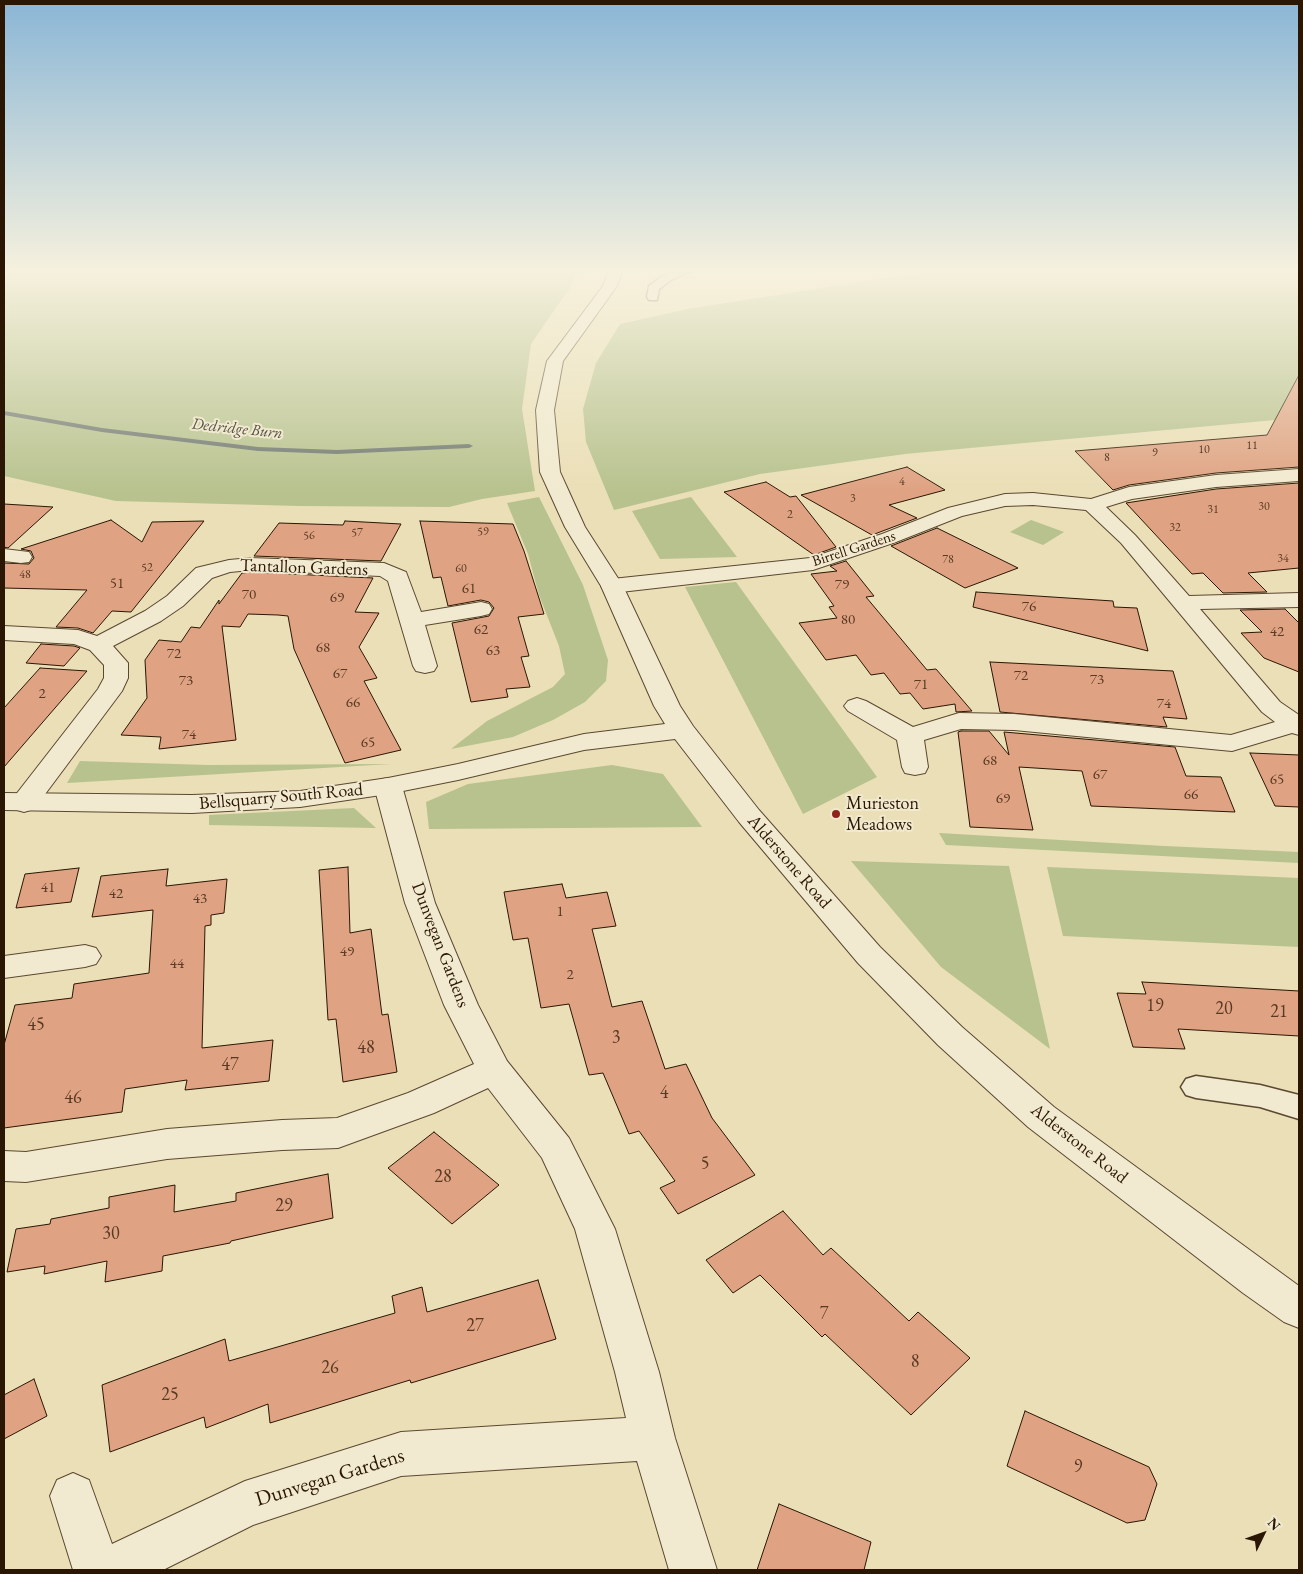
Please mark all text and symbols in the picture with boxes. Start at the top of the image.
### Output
water label: Dedridge Burn [191,415,283,443]
house number: 11 [1246,439,1258,453]
house number: 10 [1198,443,1210,457]
house number: 9 [1152,446,1158,460]
house number: 8 [1104,451,1110,465]
house number: 4 [899,475,905,489]
house number: 3 [850,492,856,506]
house number: 30 [1258,500,1270,514]
house number: 31 [1207,503,1219,517]
house number: 2 [787,508,793,522]
house number: 32 [1169,521,1181,535]
house number: 59 [477,525,489,539]
house number: 57 [351,526,363,540]
street label: Birrell Gardens [810,527,898,571]
house number: 56 [303,529,315,543]
house number: 34 [1277,552,1289,566]
house number: 78 [942,553,954,567]
street label: Tantallon Gardens [240,555,368,581]
house number: 52 [141,561,153,575]
house number: 60 [455,562,467,576]
house number: 48 [19,568,31,582]
house number: 51 [110,575,124,593]
house number: 79 [835,576,849,594]
house number: 61 [462,580,476,598]
house number: 70 [242,586,256,604]
house number: 69 [330,589,344,607]
house number: 76 [1022,598,1036,616]
house number: 80 [841,611,855,629]
house number: 62 [474,621,488,639]
house number: 42 [1270,623,1284,641]
house number: 68 [316,639,330,657]
house number: 63 [486,642,500,660]
house number: 72 [167,645,181,663]
house number: 67 [333,665,347,683]
house number: 72 [1014,667,1028,685]
house number: 73 [1090,671,1104,689]
house number: 73 [179,672,193,690]
house number: 71 [914,676,928,694]
house number: 2 [38,685,46,703]
house number: 66 [346,694,360,712]
house number: 74 [1157,695,1171,713]
house number: 74 [182,726,196,744]
house number: 65 [361,734,375,752]
house number: 68 [983,752,997,770]
house number: 67 [1093,766,1107,784]
house number: 65 [1270,771,1284,789]
street label: Bellsquarry South Road [198,779,364,815]
house number: 66 [1184,786,1198,804]
house number: 69 [996,790,1010,808]
place label: Murieston Meadows [846,793,919,836]
marker: Murieston Meadows [830,808,842,820]
street label: Alderstone Road [742,811,836,913]
house number: 41 [41,879,55,897]
street label: Dunvegan Gardens [406,879,474,1011]
house number: 42 [109,885,123,903]
house number: 43 [193,890,207,908]
house number: 1 [556,903,564,921]
house number: 49 [340,943,354,961]
house number: 44 [170,955,184,973]
house number: 2 [566,966,574,984]
house number: 19 [1146,995,1164,1017]
house number: 20 [1215,998,1233,1020]
house number: 21 [1270,1001,1288,1023]
house number: 45 [27,1014,45,1036]
house number: 3 [612,1027,620,1049]
house number: 48 [357,1037,375,1059]
house number: 47 [221,1054,239,1076]
house number: 4 [660,1082,668,1104]
house number: 46 [64,1087,82,1109]
street label: Alderstone Road [1026,1099,1132,1189]
house number: 5 [701,1153,709,1175]
house number: 28 [434,1166,452,1188]
house number: 29 [275,1195,293,1217]
house number: 30 [102,1223,120,1245]
house number: 7 [820,1303,828,1325]
house number: 27 [466,1315,484,1337]
house number: 8 [911,1351,919,1373]
house number: 26 [321,1357,339,1379]
house number: 25 [161,1384,179,1406]
street label: Dunvegan Gardens [252,1443,408,1513]
house number: 9 [1074,1456,1082,1478]
north arrow [1238,1509,1288,1559]
text: N [1264,1514,1285,1534]

